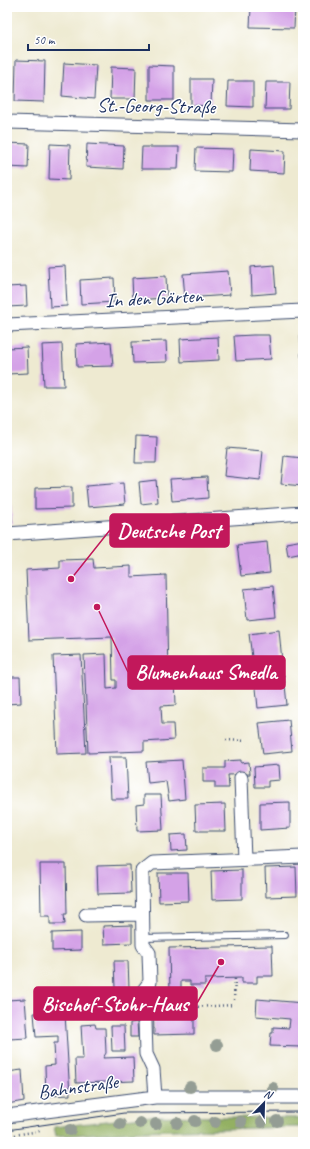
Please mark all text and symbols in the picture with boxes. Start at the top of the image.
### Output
scale bar [28,26,149,52]
text: 50 m [34,32,56,48]
street label: St.-Georg-Straße [97,92,217,120]
street label: In den Gärten [105,283,204,313]
callout: Deutsche Post [110,514,229,547]
text: Deutsche Post [118,518,223,544]
callout: Blumenhaus Smedla [128,656,285,689]
text: Blumenhaus Smedla [135,659,279,685]
callout: Bischof-Stohr-Haus [34,987,197,1020]
text: Bischof-Stohr-Haus [42,991,191,1017]
street label: Bahnstraße [36,1069,121,1105]
north arrow [244,1083,284,1123]
text: N [262,1086,276,1102]

